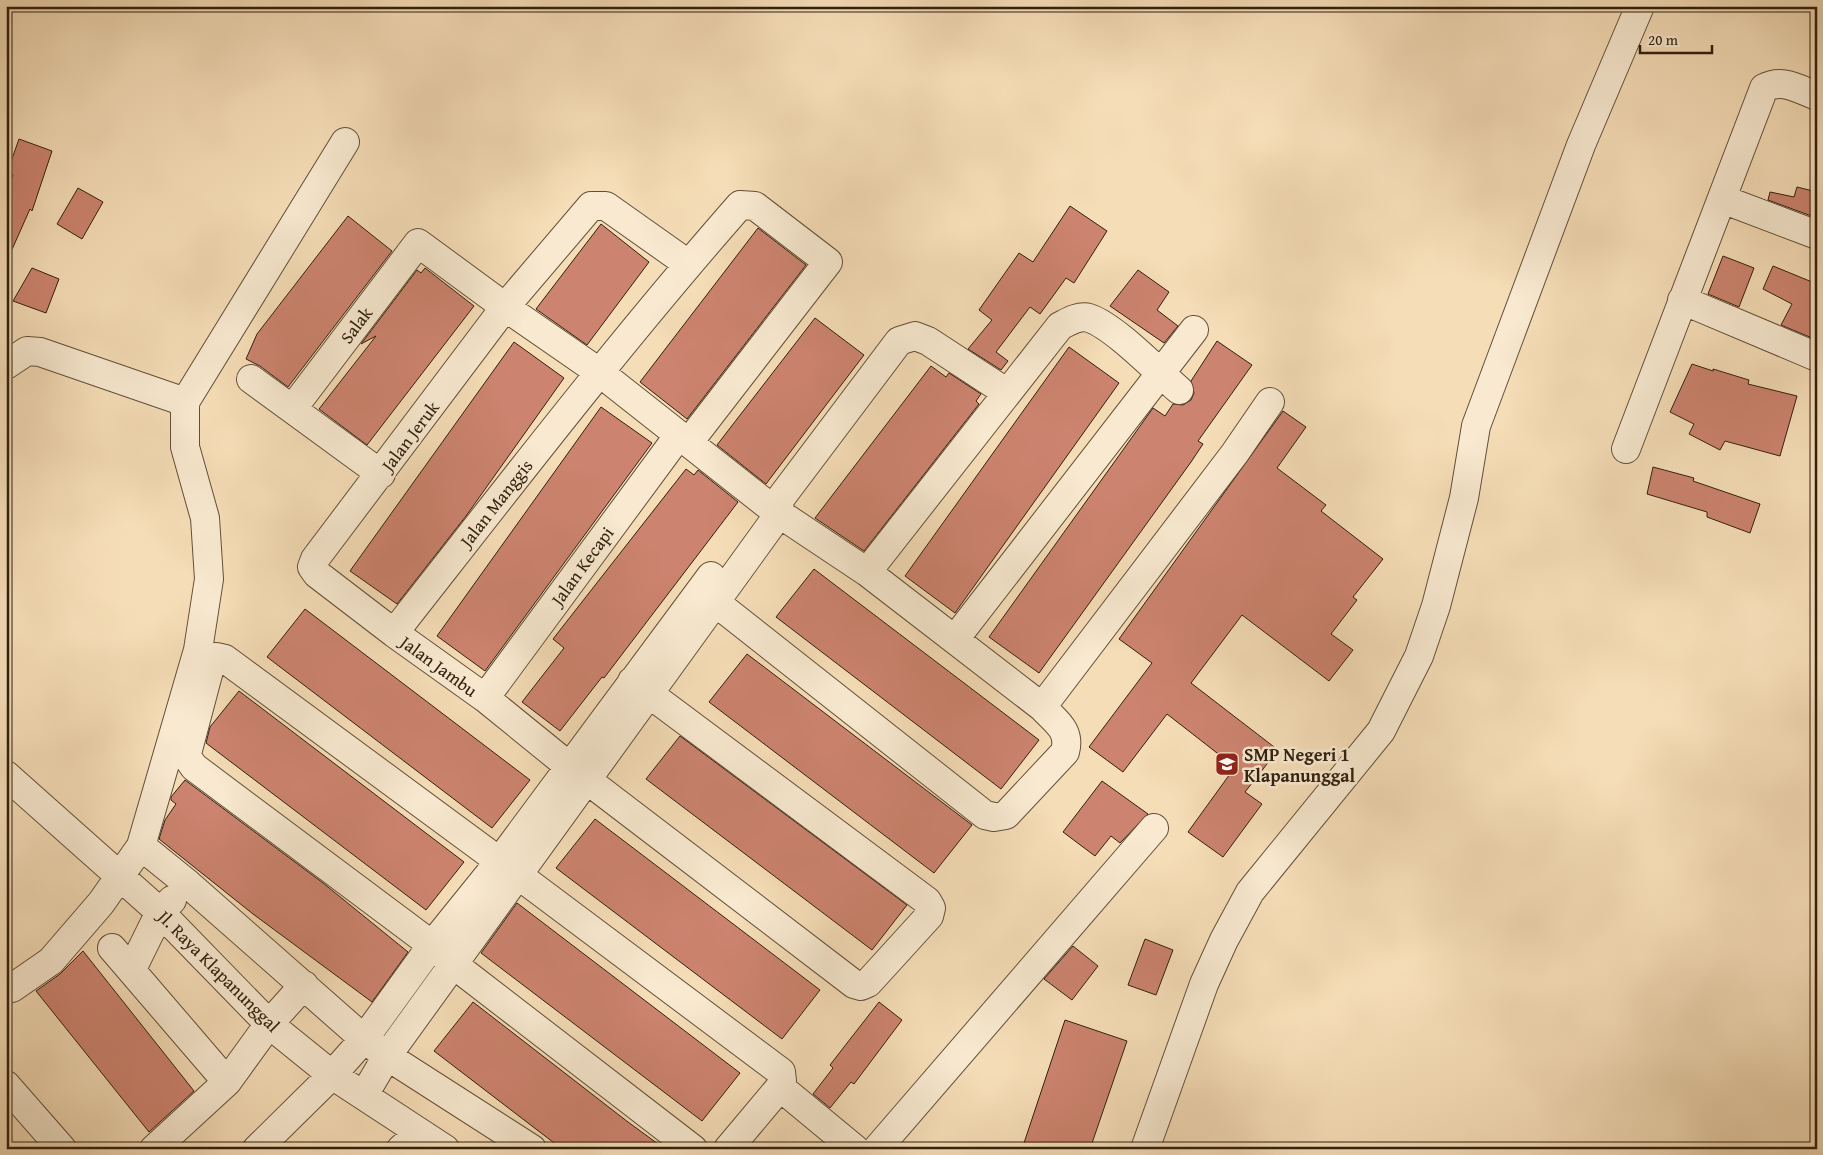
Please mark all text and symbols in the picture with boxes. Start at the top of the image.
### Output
scale bar [1640,22,1713,54]
text: 20 m [1648,29,1679,50]
street label: Salak [333,300,379,349]
street label: Jalan Jeruk [373,394,446,479]
street label: Jalan Manggis [452,453,539,554]
street label: Jalan Kecapi [543,521,620,613]
street label: Jalan Jambu [393,628,483,703]
place label: SMP Negeri 1 Klapanunggal [1244,741,1355,789]
school or university icon: SMP Negeri 1 Klapanunggal [1214,751,1240,777]
street label: Jl. Raya Klapanunggal [150,902,286,1038]

